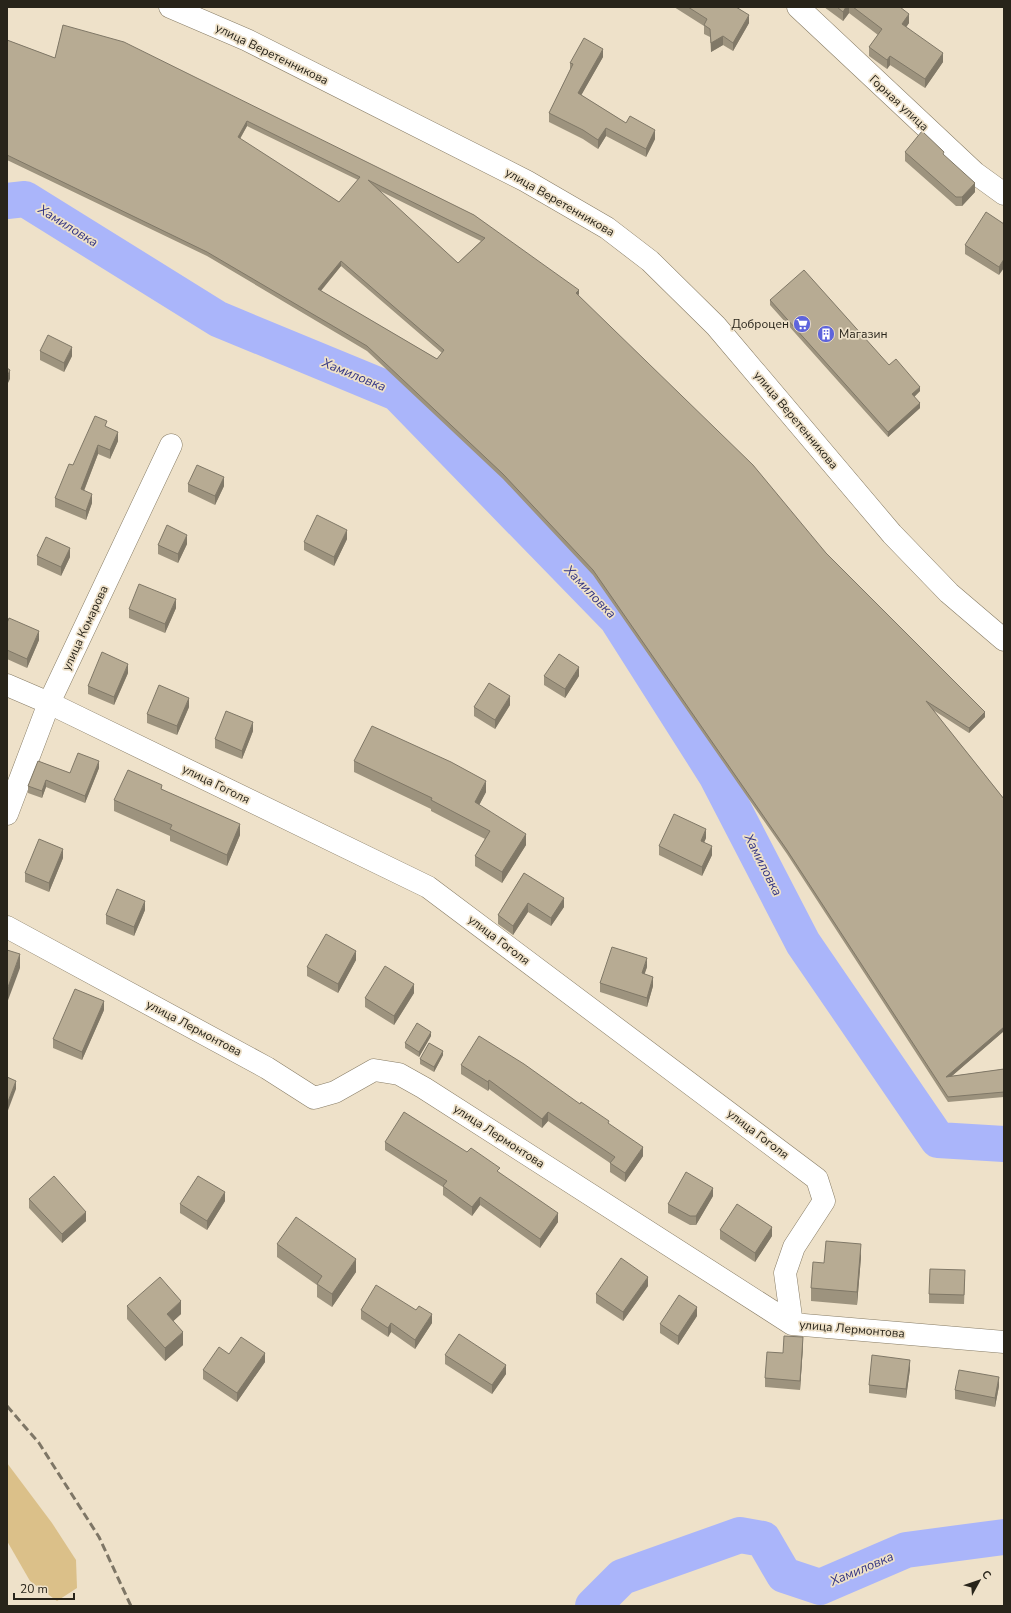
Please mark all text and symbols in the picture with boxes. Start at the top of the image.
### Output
street label: улица Веретенникова [213,20,331,88]
street label: Горная улица [866,71,932,135]
street label: улица Веретенникова [502,164,618,240]
water label: Хамиловка [34,200,101,251]
supermarket icon: Доброцен [792,314,812,334]
place label: Доброцен [731,316,789,332]
building icon: Магазин [816,324,836,344]
place label: Магазин [839,326,887,342]
water label: Хамиловка [318,354,389,396]
street label: улица Веретенникова [750,367,842,473]
water label: Хамиловка [559,561,620,622]
street label: улица Комарова [58,583,112,673]
street label: улица Гоголя [179,761,253,807]
water label: Хамиловка [739,830,786,899]
street label: улица Гоголя [465,911,533,969]
street label: улица Лермонтова [143,996,245,1060]
street label: улица Лермонтова [450,1100,548,1172]
street label: улица Гоголя [724,1105,792,1163]
street label: улица Лермонтова [799,1316,905,1342]
water label: Хамиловка [827,1548,897,1591]
north arrow [959,1561,999,1601]
text: С [978,1567,995,1583]
scale bar [14,1575,74,1601]
text: 20 m [20,1581,48,1597]

